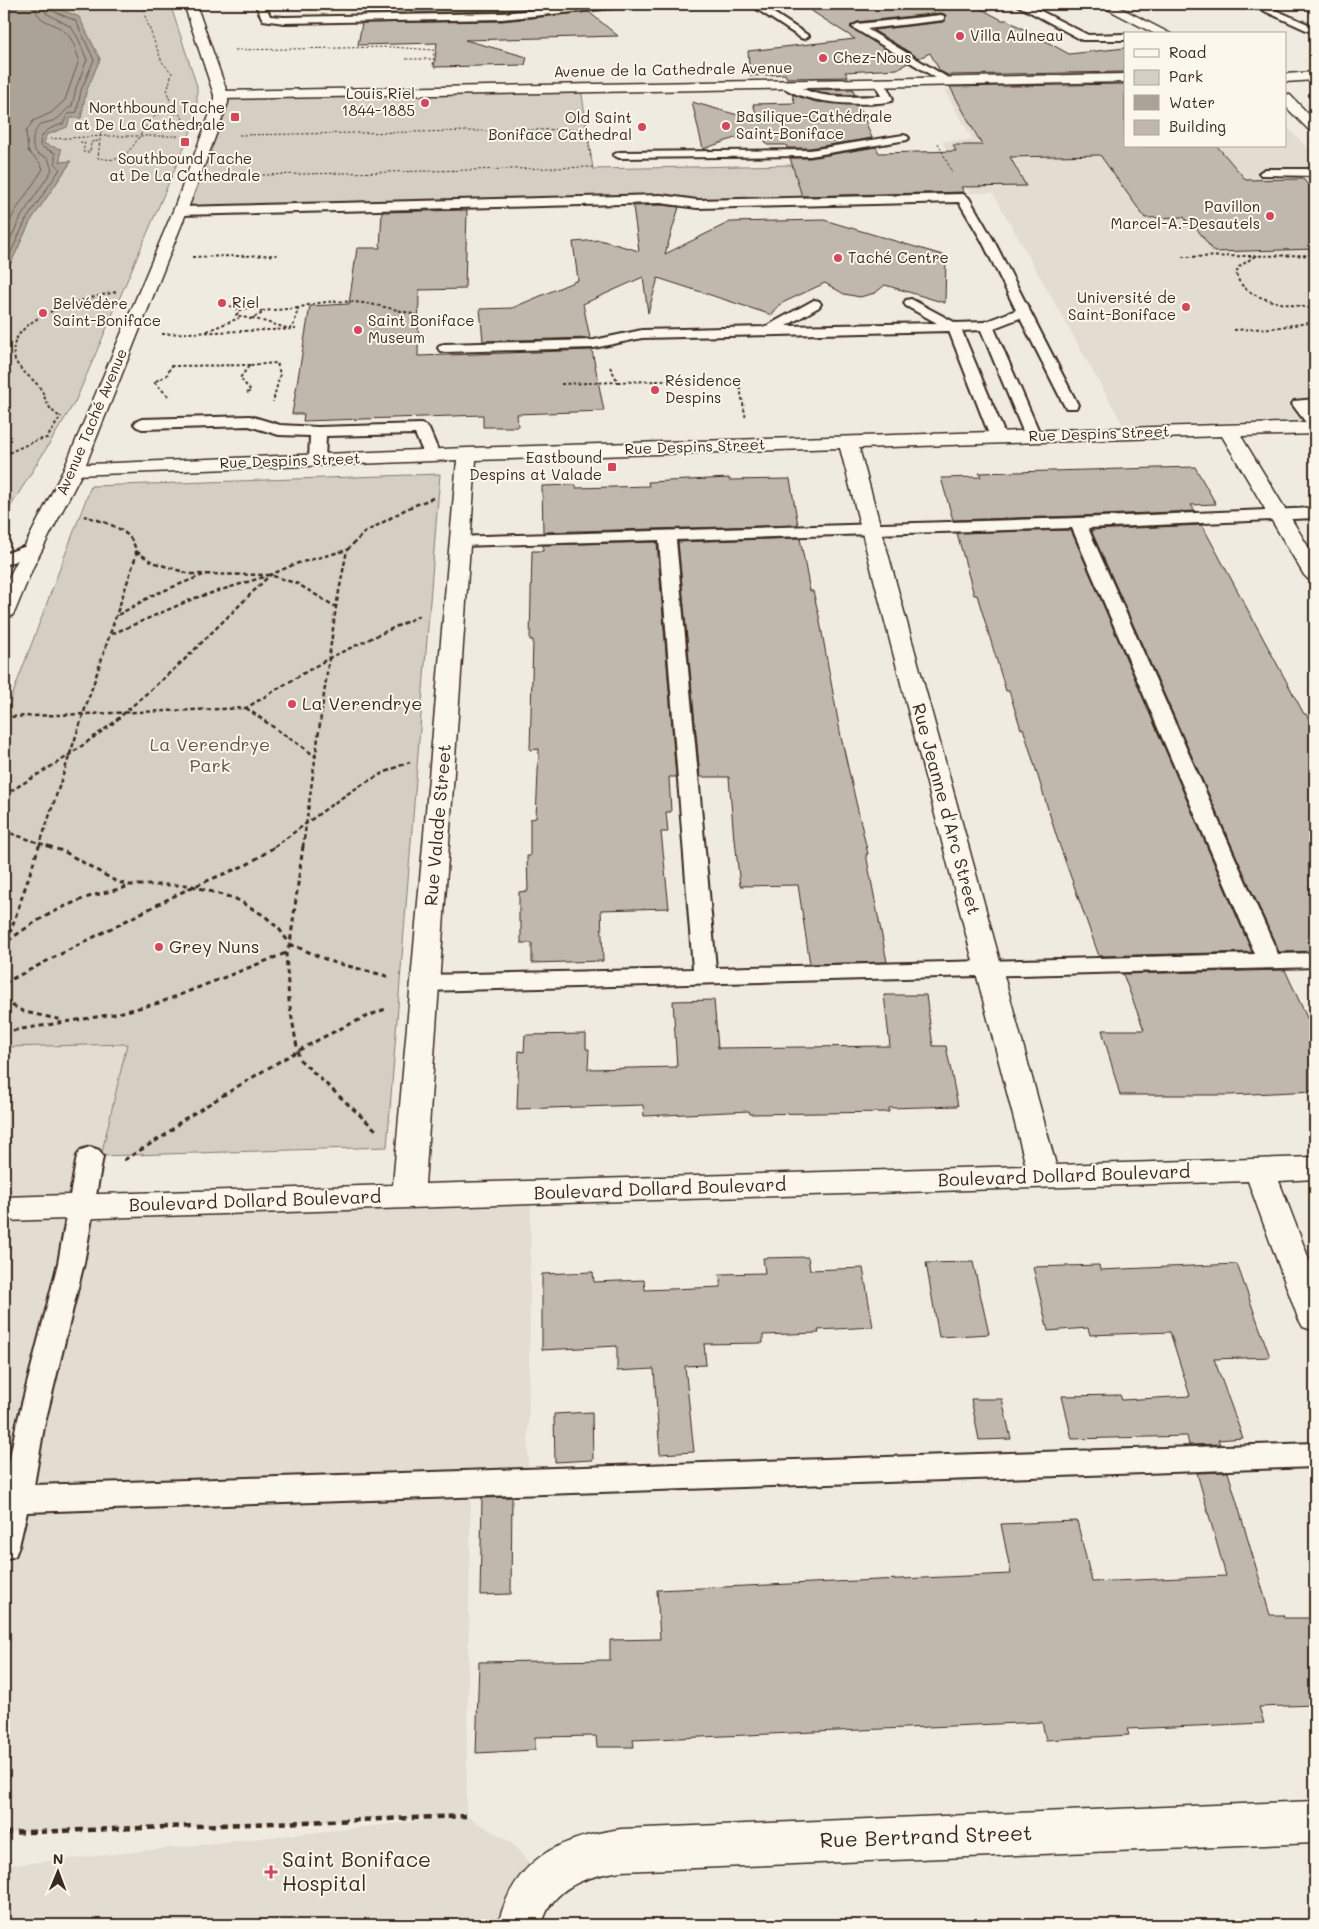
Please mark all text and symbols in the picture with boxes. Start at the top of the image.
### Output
place label: Villa Aulneau [970,25,1063,45]
marker: Villa Aulneau [954,30,966,42]
legend [1124,32,1286,148]
text: Road [1169,42,1206,62]
place label: Chez-Nous [833,47,912,67]
marker: Chez-Nous [817,52,829,64]
street label: Avenue de la Cathedrale Avenue [553,57,793,81]
text: Park [1169,66,1203,86]
place label: Louis Riel 1844-1885 [342,83,415,120]
text: Water [1169,92,1215,112]
place label: Northbound Tache at De La Cathedrale [74,97,225,134]
marker: Louis Riel 1844-1885 [419,97,431,109]
place label: Basilique-Cathédrale Saint-Boniface [736,106,892,143]
place label: Old Saint Boniface Cathedral [488,107,632,144]
marker: Northbound Tache at De La Cathedrale [229,111,241,123]
text: Building [1169,116,1226,136]
marker: Basilique-Cathédrale Saint-Boniface [720,120,732,132]
marker: Old Saint Boniface Cathedral [636,121,648,133]
marker: Southbound Tache at De La Cathedrale [179,136,191,148]
place label: Southbound Tache at De La Cathedrale [109,148,261,185]
place label: Pavillon Marcel-A.-Desautels [1110,196,1260,233]
marker: Pavillon Marcel-A.-Desautels [1264,210,1276,222]
place label: Taché Centre [848,247,949,267]
marker: Taché Centre [832,252,844,264]
place label: Université de Saint-Boniface [1068,287,1176,324]
place label: Riel [232,292,259,312]
place label: Belvédère Saint-Boniface [53,293,161,330]
marker: Riel [216,297,228,309]
marker: Université de Saint-Boniface [1180,301,1192,313]
marker: Belvédère Saint-Boniface [37,307,49,319]
place label: Saint Boniface Museum [368,310,475,347]
marker: Saint Boniface Museum [352,324,364,336]
street label: Avenue Taché Avenue [51,345,131,498]
place label: Résidence Despins [665,370,741,407]
marker: Résidence Despins [649,384,661,396]
street label: Rue Despins Street [1028,421,1170,445]
street label: Rue Despins Street [624,434,766,458]
place label: Eastbound Despins at Valade [469,447,602,484]
street label: Rue Despins Street [219,448,361,472]
marker: Eastbound Despins at Valade [606,461,618,473]
place label: La Verendrye [302,691,422,715]
marker: La Verendrye [286,698,298,710]
street label: Rue Jeanne d'Arc Street [907,700,987,917]
park label: La Verendrye Park [150,732,270,777]
street label: Rue Valade Street [418,743,456,907]
place label: Grey Nuns [169,934,260,958]
marker: Grey Nuns [153,941,165,953]
street label: Boulevard Dollard Boulevard [937,1159,1190,1191]
street label: Boulevard Dollard Boulevard [533,1172,786,1204]
street label: Boulevard Dollard Boulevard [128,1184,381,1216]
street label: Rue Bertrand Street [819,1818,1033,1853]
place label: Saint Boniface Hospital [282,1845,431,1896]
north arrow [32,1846,82,1896]
text: N [53,1849,64,1868]
marker: Saint Boniface Hospital [264,1865,278,1879]

